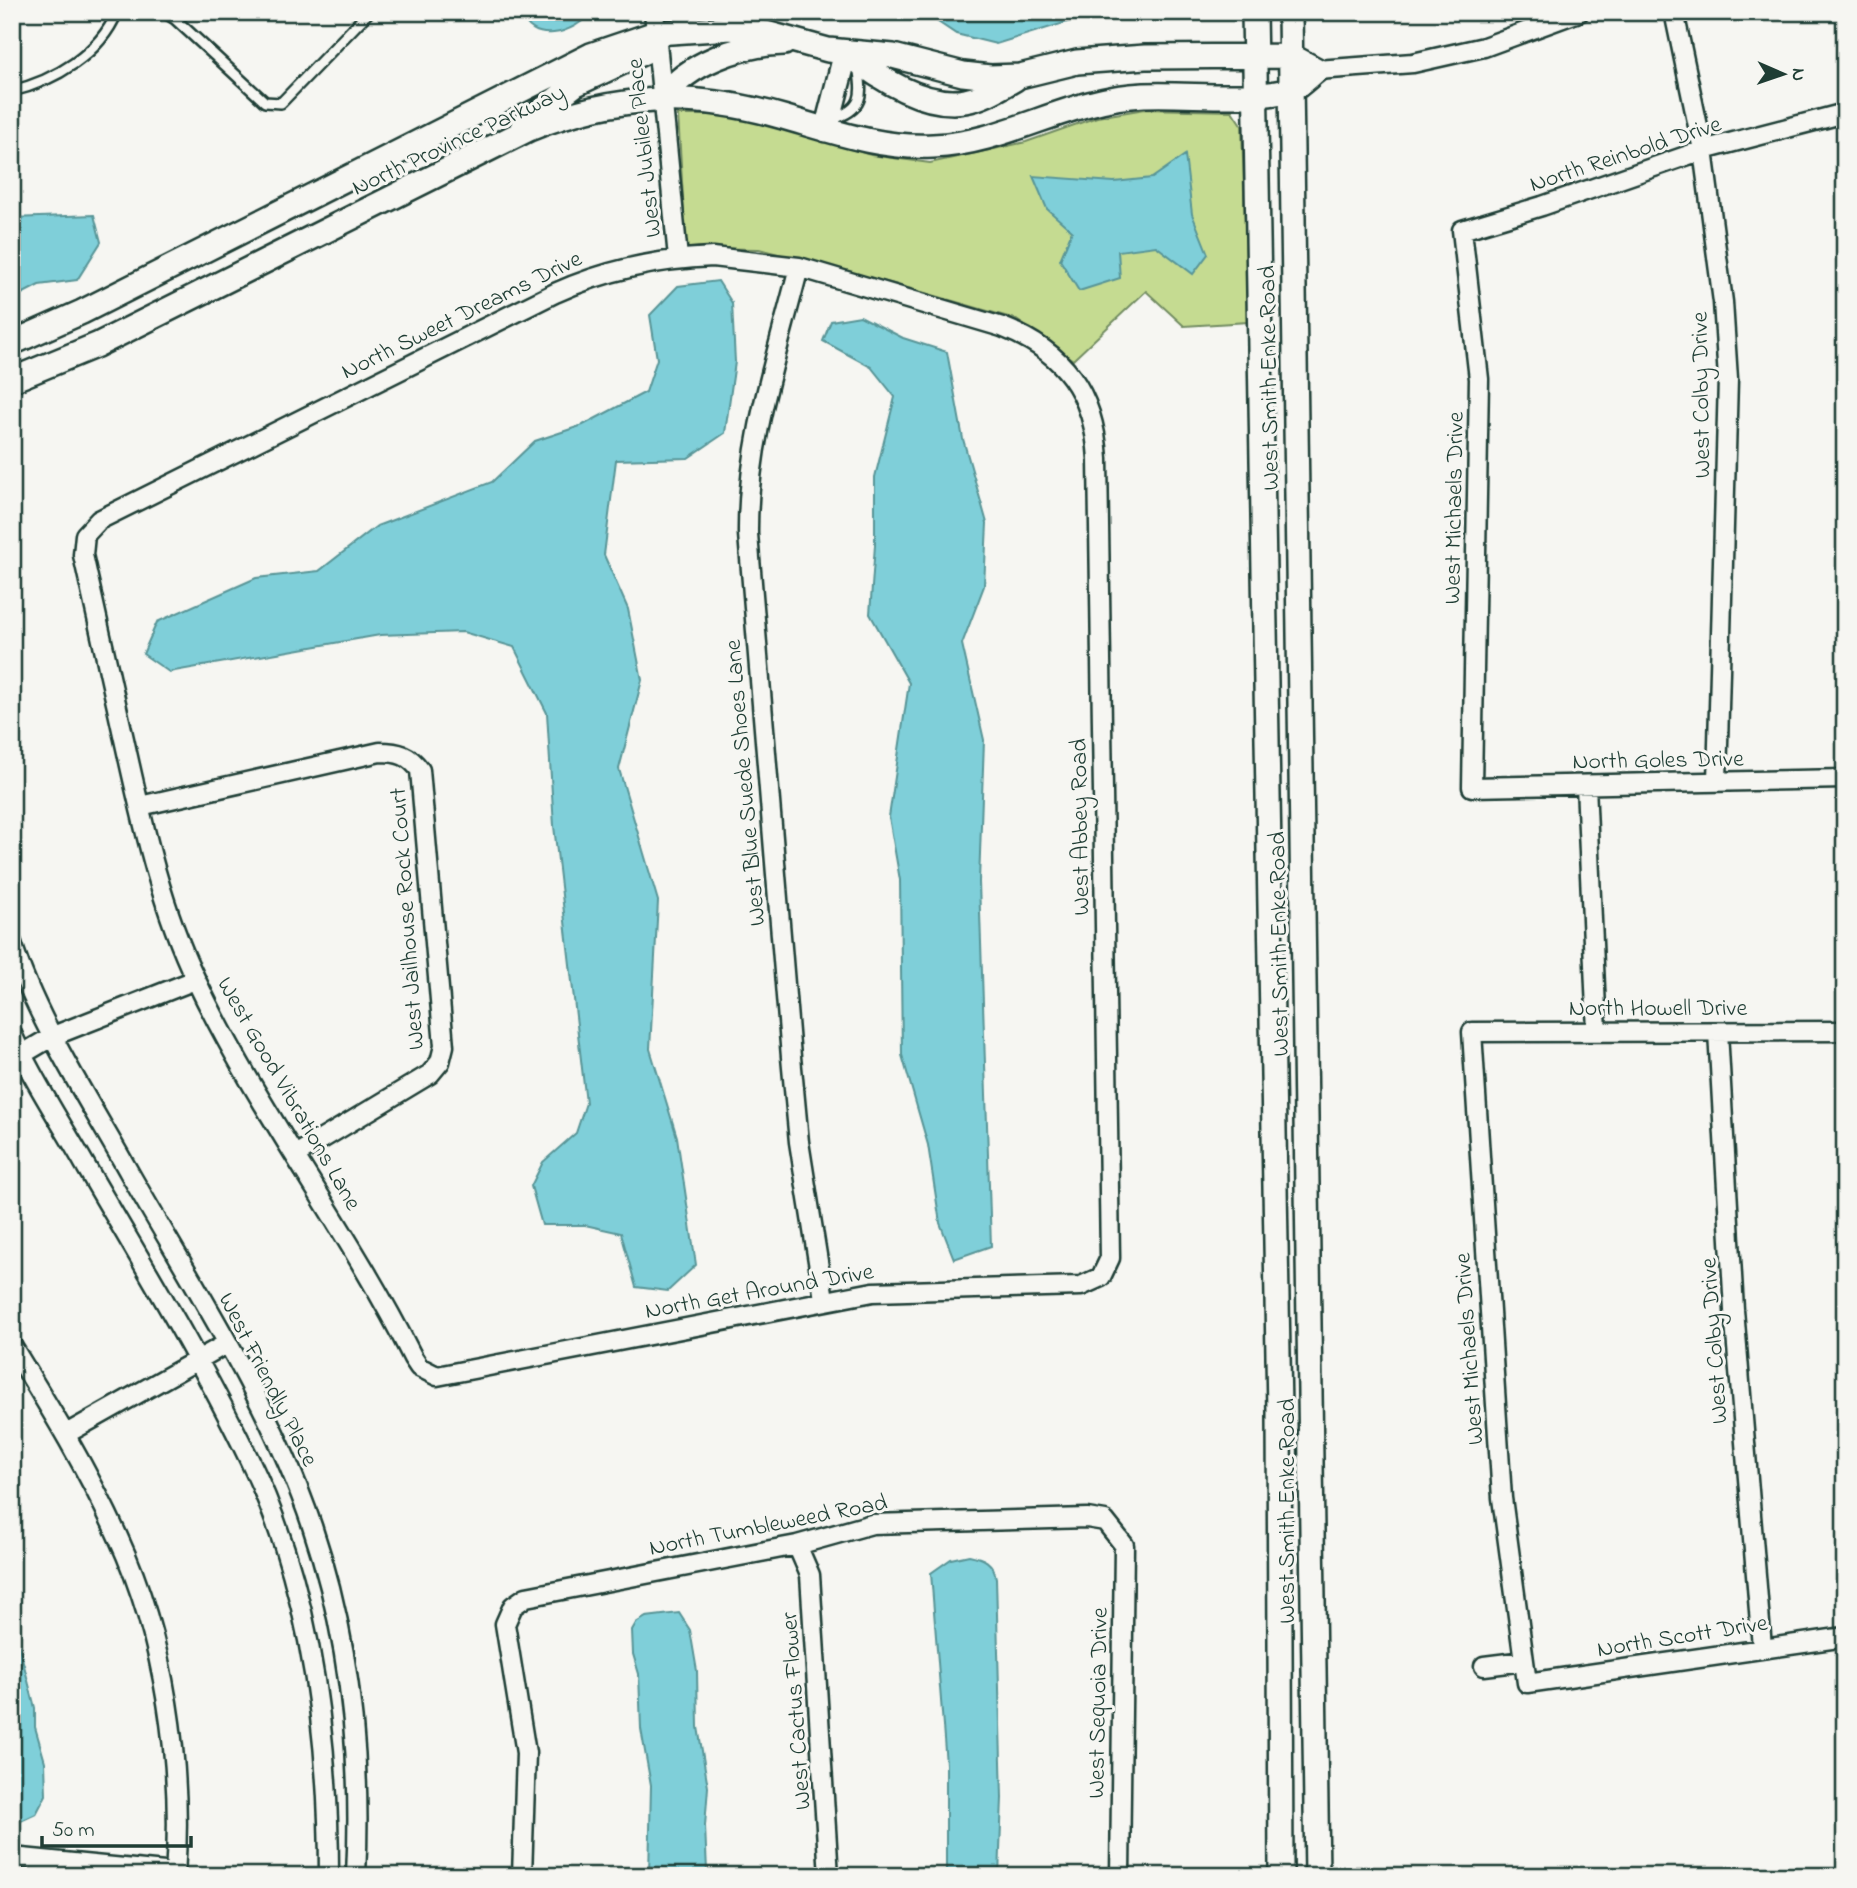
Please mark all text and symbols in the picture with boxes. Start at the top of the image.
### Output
north arrow [1748,38,1818,108]
street label: West Jubilee Place [619,56,672,239]
text: N [1784,68,1811,82]
street label: North Province Parkway [346,76,572,207]
street label: North Reinbold Drive [1525,108,1726,203]
street label: North Sweet Dreams Drive [336,243,589,390]
street label: West Smith Enke Road [1251,265,1290,491]
street label: West Colby Drive [1684,311,1722,479]
street label: West Michaels Drive [1436,411,1475,605]
street label: West Blue Suede Shoes Lane [717,638,776,928]
street label: West Abbey Road [1062,737,1102,916]
street label: North Goles Drive [1572,743,1744,780]
street label: West Jailhouse Rock Court [382,786,435,1051]
street label: West Smith Enke Road [1261,831,1300,1057]
street label: West Good Vibrations Lane [207,971,369,1218]
street label: North Howell Drive [1569,992,1748,1027]
street label: West Michaels Drive [1446,1251,1495,1446]
street label: North Get Around Drive [643,1255,877,1330]
street label: West Colby Drive [1692,1256,1740,1425]
street label: West Friendly Place [207,1287,326,1474]
street label: West Smith Enke Road [1271,1398,1306,1624]
street label: North Tumbleweed Road [646,1486,891,1567]
street label: West Sequoia Drive [1080,1607,1119,1799]
street label: North Scott Drive [1595,1607,1770,1668]
street label: West Cactus Flower [773,1610,822,1811]
scale bar [42,1804,191,1848]
text: 50 m [52,1816,95,1846]

